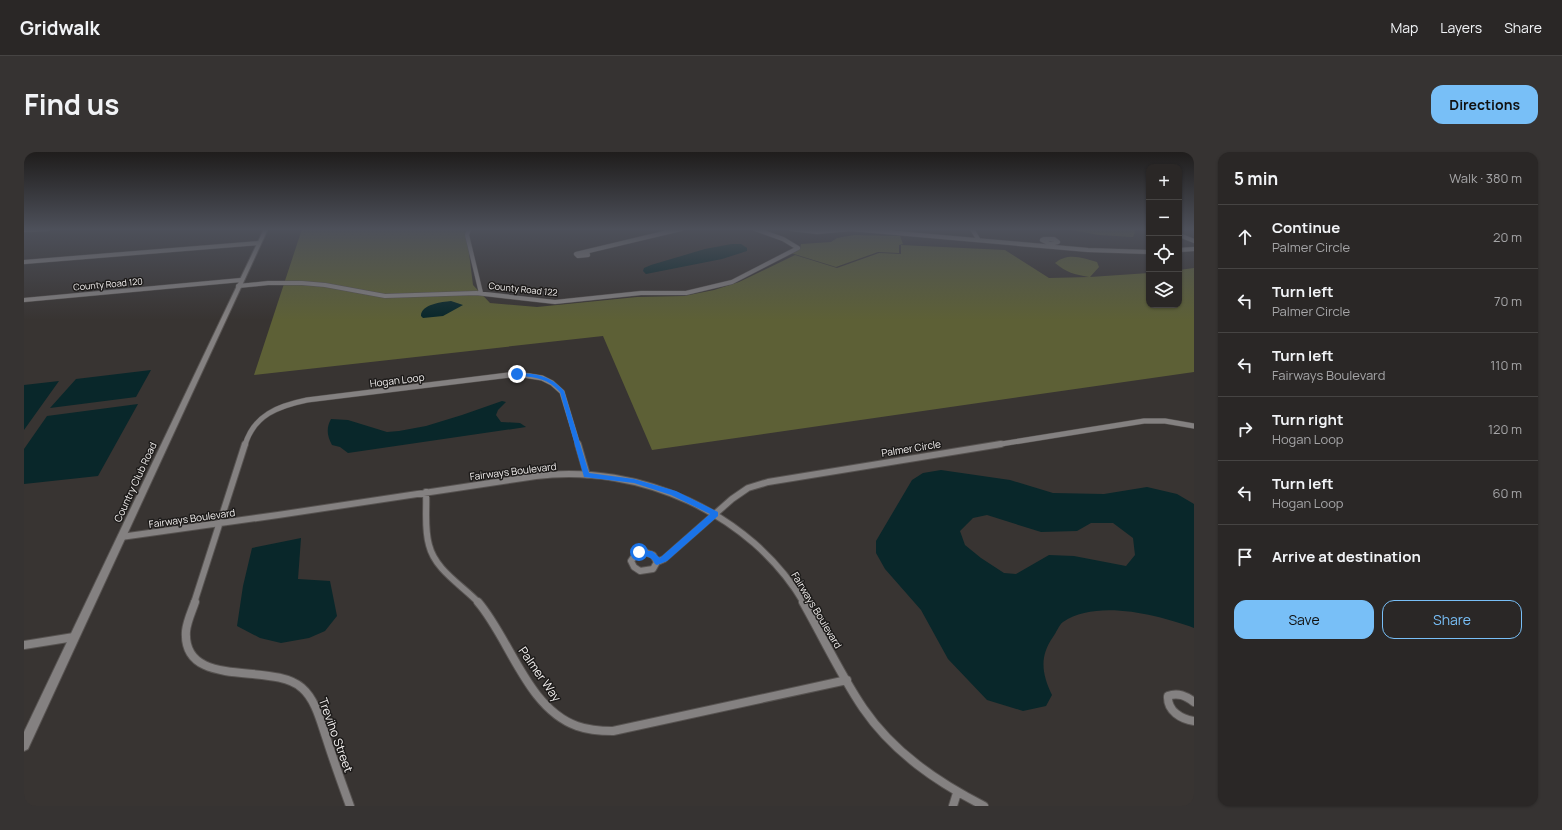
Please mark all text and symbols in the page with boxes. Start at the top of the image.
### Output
text: Gridwalk [20,15,100,41]
text: Map [1390,18,1418,37]
text: Layers [1440,18,1482,37]
text: Share [1504,18,1542,37]
text: Find us [24,85,119,123]
button: Directions [1431,85,1538,124]
map controls [1146,164,1182,308]
button: + [1146,164,1182,200]
text: 5 min [1234,167,1278,190]
text: Walk · 380 m [1449,169,1522,187]
button: − [1146,200,1182,236]
text: Continue [1272,217,1340,238]
icon: ahead [1234,226,1256,248]
text: 20 m [1493,228,1522,246]
button: locate [1146,236,1182,272]
text: Palmer Circle [1272,238,1350,256]
button: layers [1146,272,1182,308]
street label: County Road 120 [73,274,143,294]
street label: County Road 122 [488,279,558,299]
text: Turn left [1272,281,1334,302]
icon: left [1234,290,1256,312]
text: 70 m [1494,292,1522,310]
text: Palmer Circle [1272,302,1350,320]
text: Turn left [1272,345,1334,366]
icon: left [1234,354,1256,376]
text: 110 m [1490,356,1522,374]
route end [508,365,526,383]
text: Fairways Boulevard [1272,366,1385,384]
street label: Hogan Loop [369,370,425,390]
text: Turn right [1272,409,1343,430]
icon: right [1234,418,1256,440]
text: 120 m [1488,420,1522,438]
text: Hogan Loop [1272,430,1344,448]
street label: Palmer Circle [880,436,942,460]
street label: Country Club Road [110,440,160,524]
street label: Fairways Boulevard [469,459,557,483]
text: Turn left [1272,473,1334,494]
icon: left [1234,482,1256,504]
text: 60 m [1492,484,1522,502]
text: Hogan Loop [1272,494,1344,512]
street label: Fairways Boulevard [148,505,236,531]
route start [630,543,648,561]
icon: arrive [1234,546,1256,568]
text: Arrive at destination [1272,546,1421,567]
street label: Fairways Boulevard [789,569,845,651]
button: Save [1234,600,1374,639]
button: Share [1382,600,1522,639]
street label: Palmer Way [515,643,566,705]
street label: Treviho Street [315,695,357,775]

